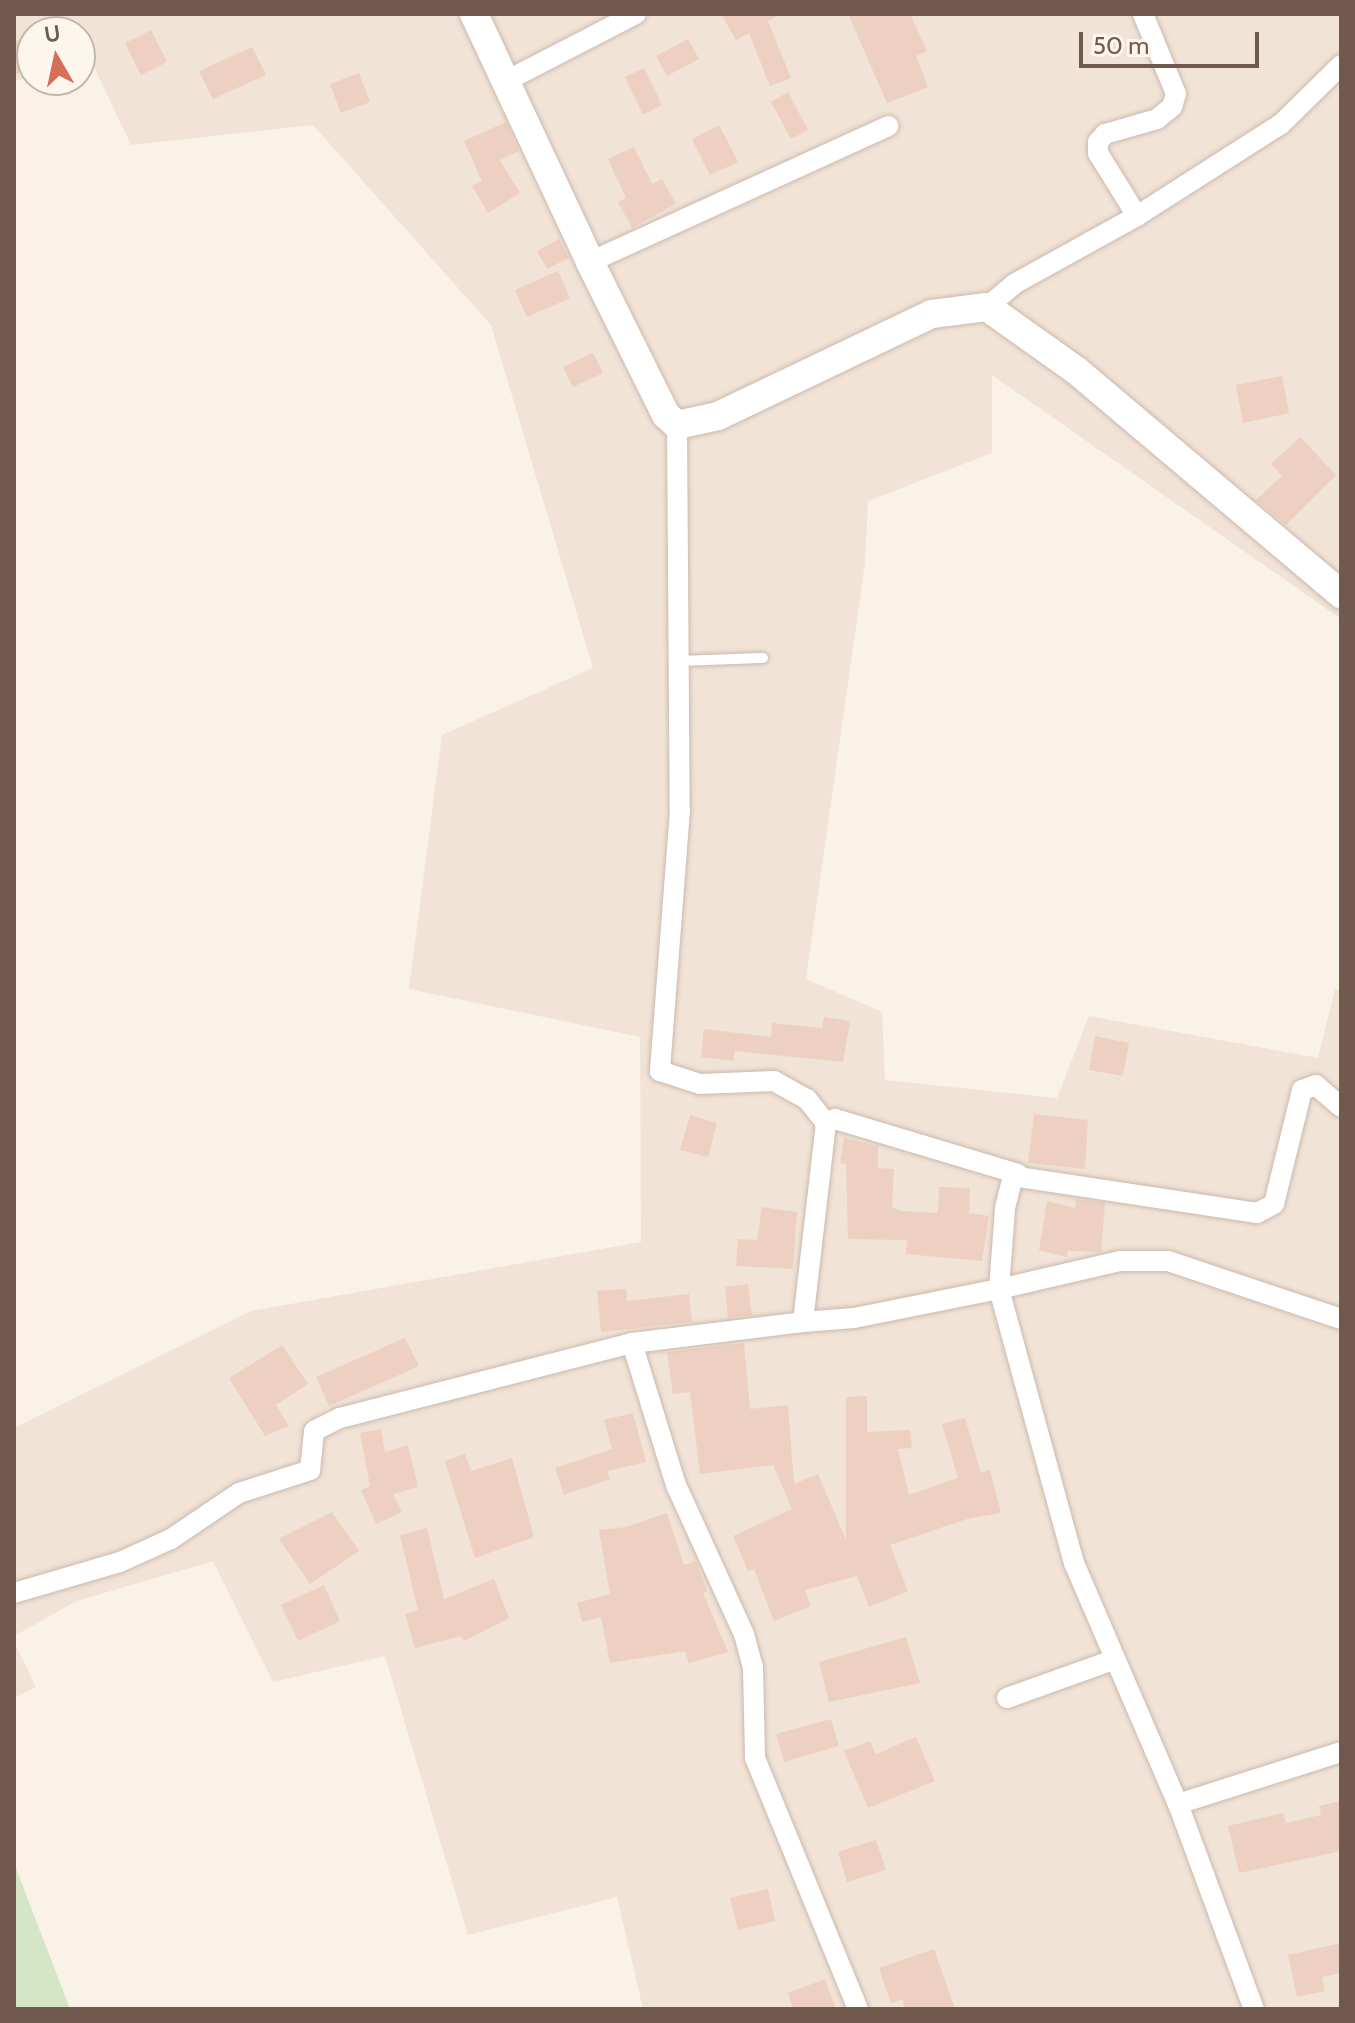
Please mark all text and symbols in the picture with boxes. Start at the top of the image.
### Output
north arrow [16,16,96,96]
scale bar [1083,16,1263,66]
text: U [43,19,62,48]
text: 50 m [1093,31,1149,60]

